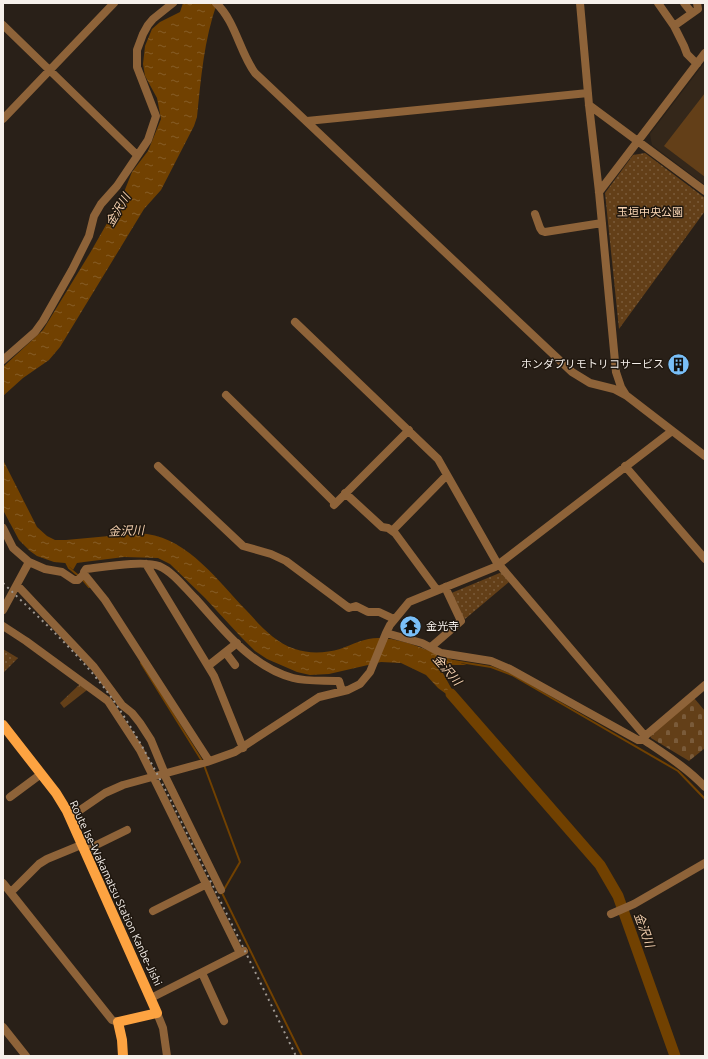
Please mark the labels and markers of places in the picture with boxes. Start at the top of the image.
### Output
building icon: ホンダプリモトリコサービス [666,351,692,377]
place label: ホンダプリモトリコサービス [521,358,664,370]
temple icon: 金光寺 [398,613,424,639]
place label: 金光寺 [426,620,459,632]

